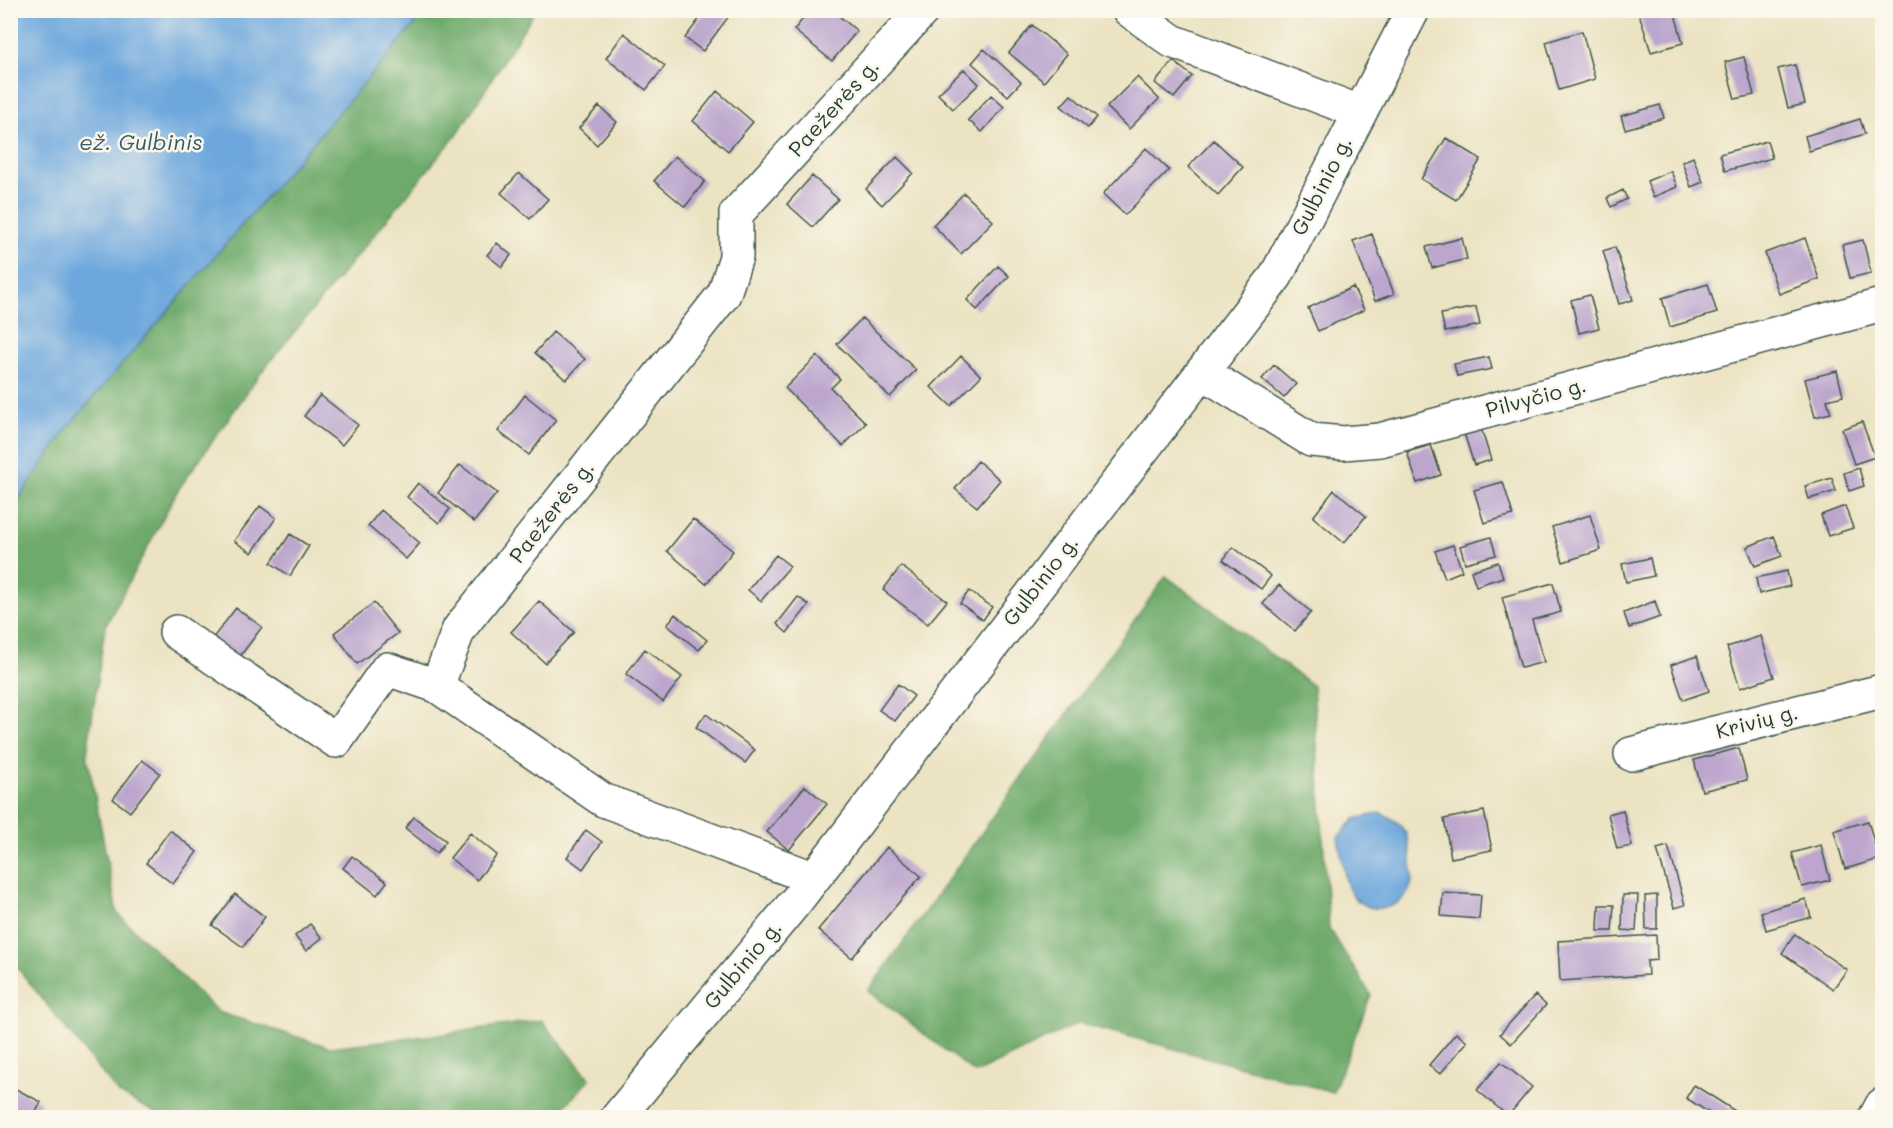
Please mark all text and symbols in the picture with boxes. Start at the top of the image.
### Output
street label: Paežerės g. [782,52,884,162]
water label: ež. Gulbinis [79,127,203,156]
street label: Gulbinio g. [1284,131,1357,239]
street label: Pilvyčio g. [1482,370,1589,423]
street label: Paežerės g. [502,454,599,568]
street label: Gulbinio g. [996,529,1084,631]
street label: Krivių g. [1713,697,1801,744]
street label: Gulbinio g. [697,914,787,1014]

